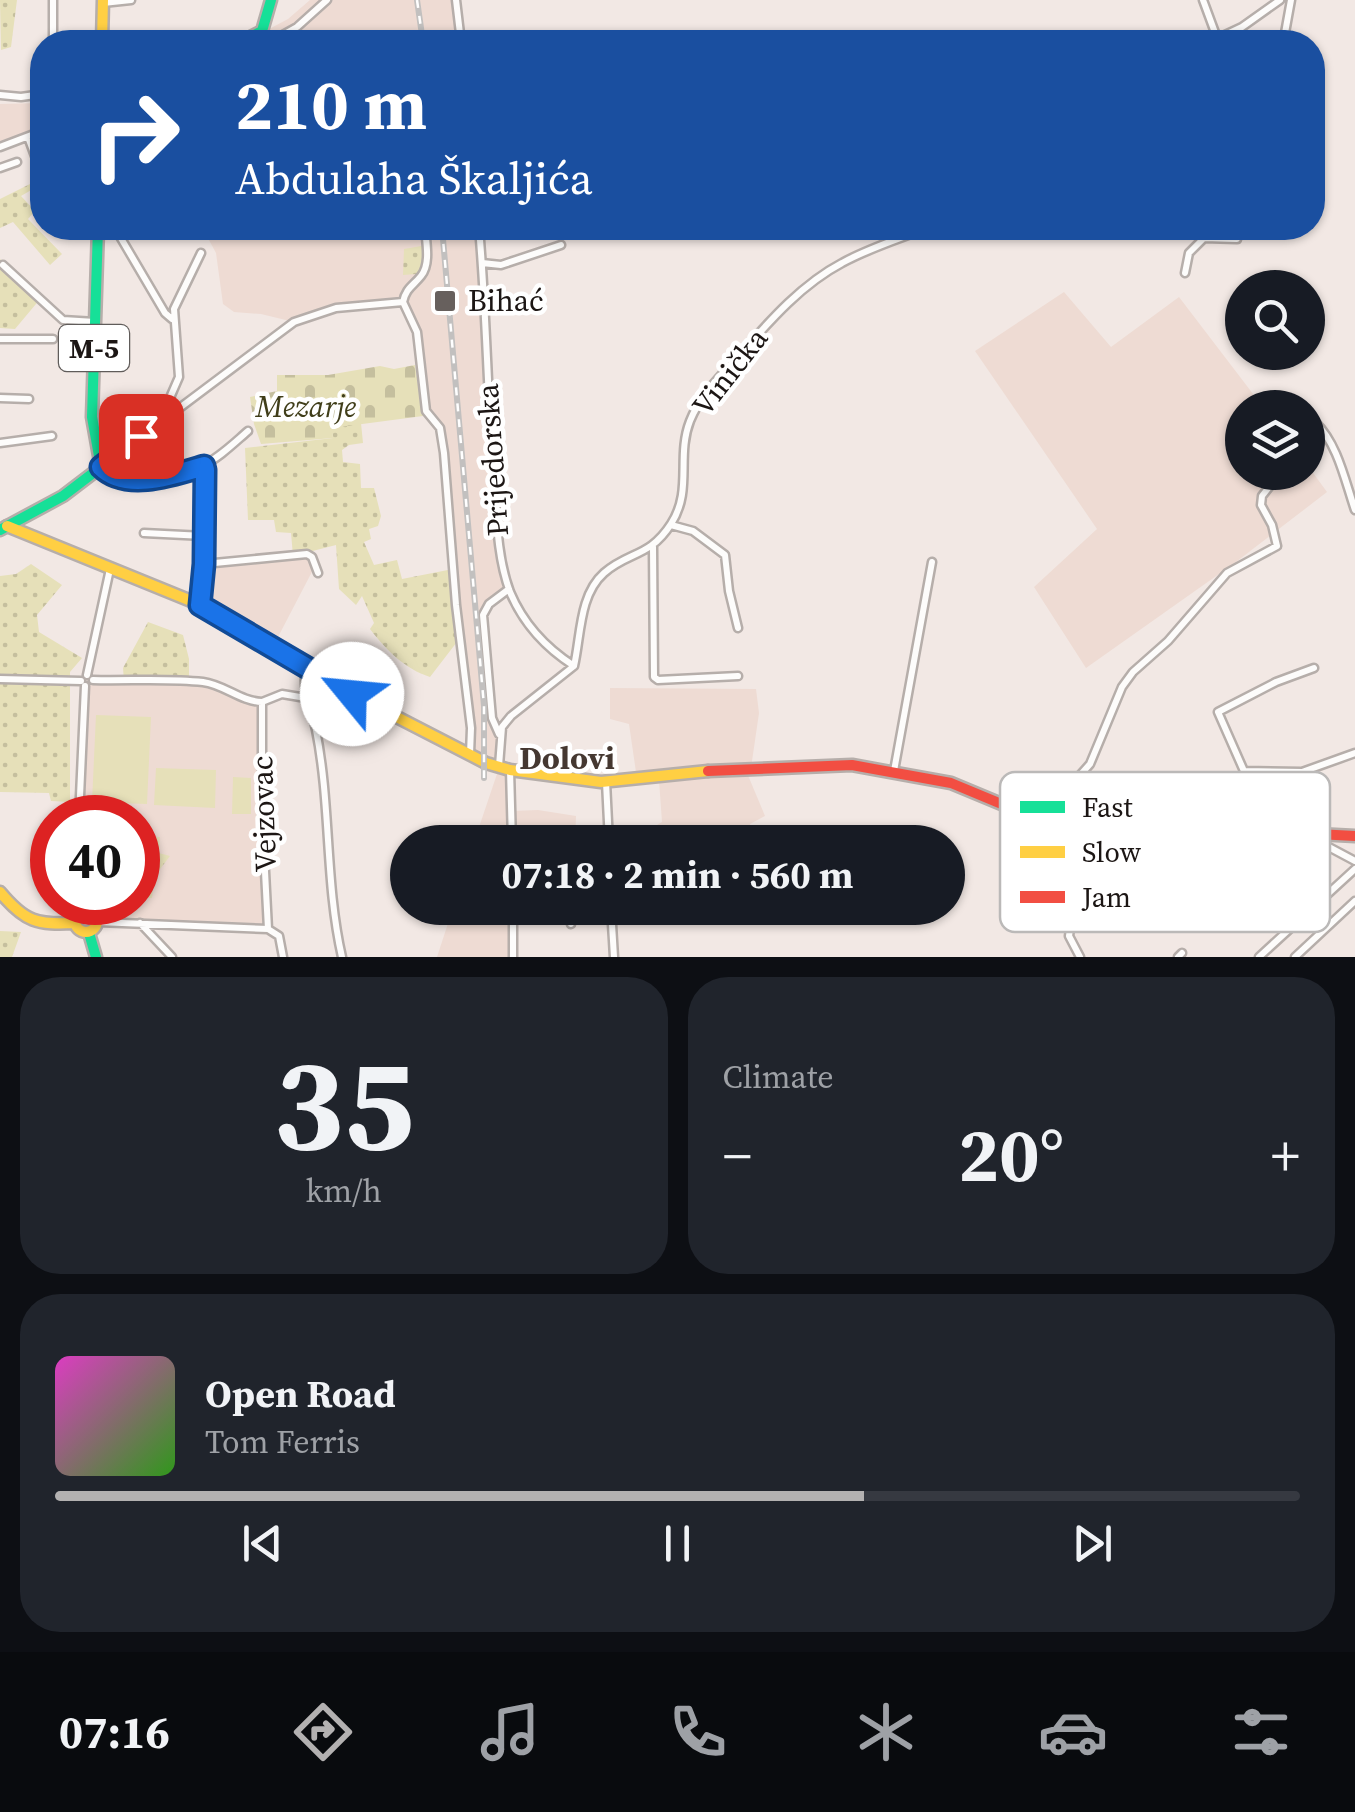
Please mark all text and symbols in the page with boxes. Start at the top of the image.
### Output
text: 210 m [235,56,427,152]
icon: right [70,70,200,200]
text: Abdulaha Škaljića [235,147,593,209]
map controls [1225,270,1325,490]
button: search [1225,270,1325,370]
place label: Bihać [468,280,544,321]
marker: Bihać [432,288,458,314]
street label: Vinička [682,319,777,424]
road number: M-5 [59,325,129,371]
street label: Prijedorska [467,382,518,538]
park label: Mezarje [255,386,356,427]
button: layers [1225,390,1325,490]
pin [99,394,184,479]
icon: arrive [114,409,169,464]
position arrow [300,642,404,746]
district label: Dolovi [519,736,615,780]
street label: Vejzovac [241,755,286,873]
legend [1000,772,1330,932]
text: Fast [1082,788,1133,826]
speed limit sign: 40 [30,795,160,925]
text: Slow [1082,833,1142,871]
text: 07:18 · 2 min · 560 m [501,849,854,901]
text: Jam [1081,878,1131,916]
text: 35 [273,1014,414,1193]
text: Climate [723,1055,834,1099]
text: 20° [958,1103,1064,1206]
text: − [723,1118,752,1193]
text: + [1271,1118,1300,1193]
text: km/h [306,1169,382,1213]
text: Open Road [205,1368,396,1420]
text: Tom Ferris [205,1420,360,1464]
icon: previous [235,1516,290,1571]
icon: pause [650,1516,705,1571]
icon: next [1065,1516,1120,1571]
icon: directions [288,1697,358,1767]
icon: music [475,1697,545,1767]
icon: phone [663,1697,733,1767]
icon: climate [851,1697,921,1767]
icon: car [1038,1697,1108,1767]
icon: filters [1226,1697,1296,1767]
text: 07:16 [59,1701,170,1763]

